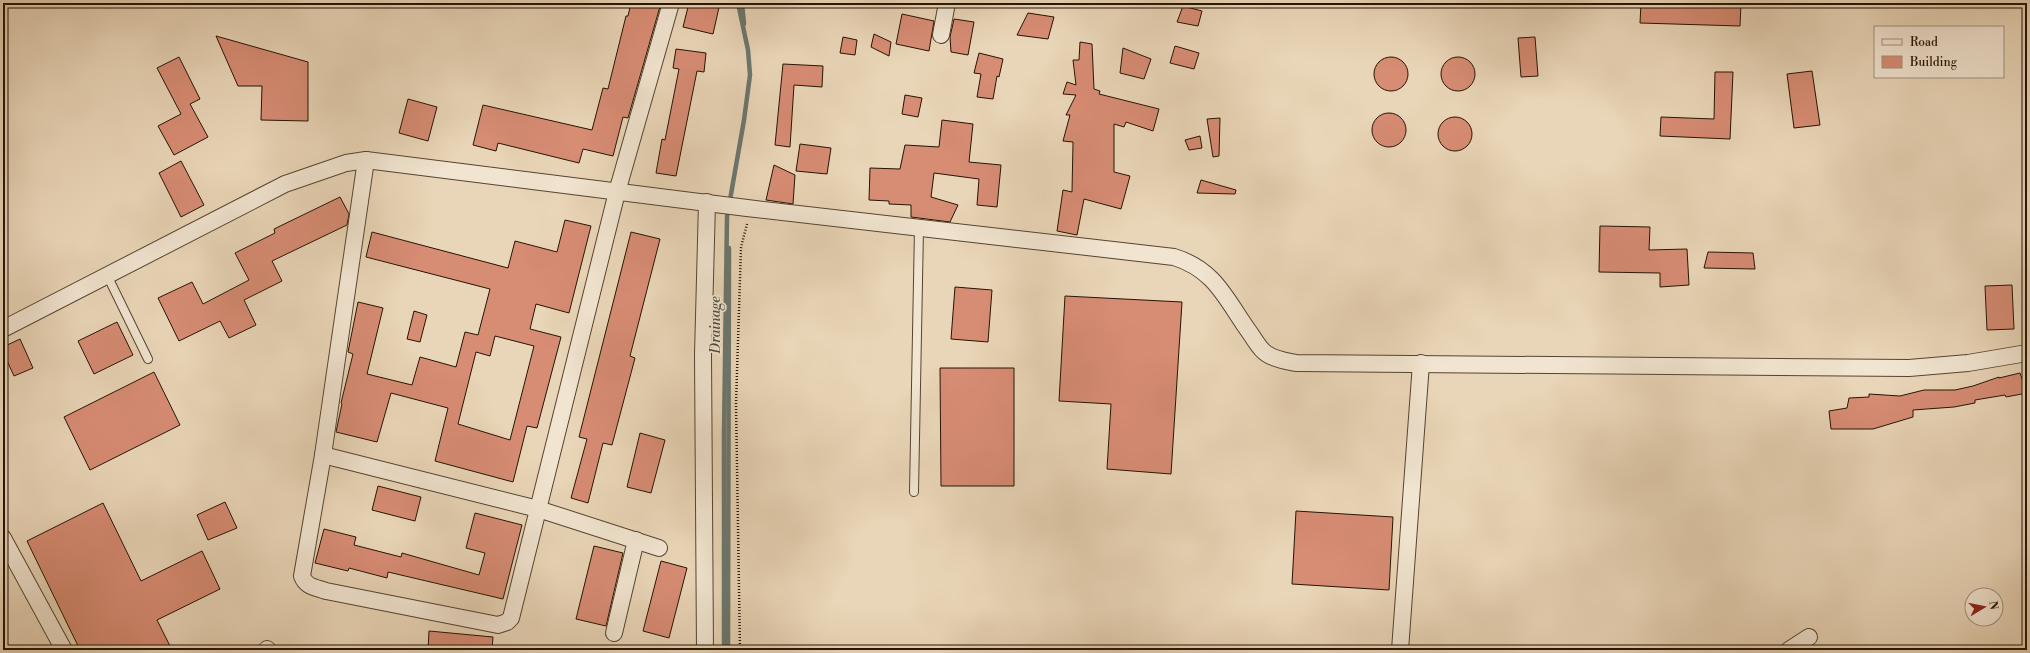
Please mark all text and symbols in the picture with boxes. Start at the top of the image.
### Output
legend [1874,26,2004,78]
text: Road [1910,35,1938,50]
text: Building [1909,55,1958,70]
water label: Drainage [707,296,725,355]
north arrow [1964,587,2004,627]
text: N [1985,600,2001,611]

